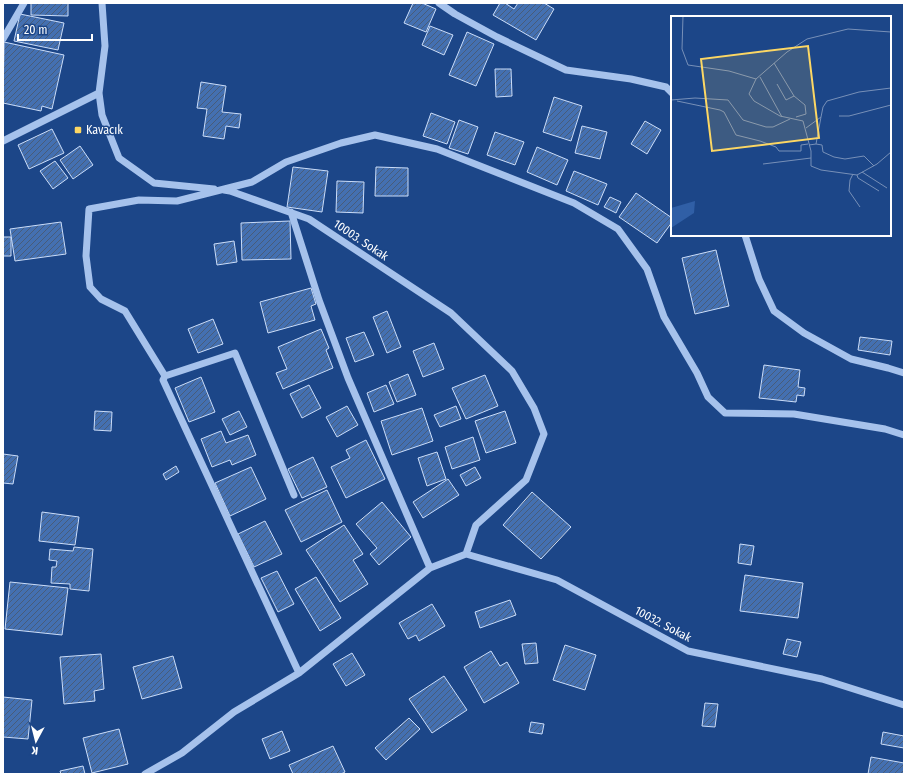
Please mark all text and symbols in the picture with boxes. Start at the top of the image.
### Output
scale bar [18,16,92,42]
inset map [671,16,891,236]
text: 20 m [24,23,48,37]
place label: Kavacık [86,123,123,137]
marker: Kavacık [73,125,83,135]
street label: 10003. Sokak [331,217,391,264]
street label: 10032. Sokak [632,603,694,645]
north arrow [16,721,56,761]
text: K [30,744,39,757]

